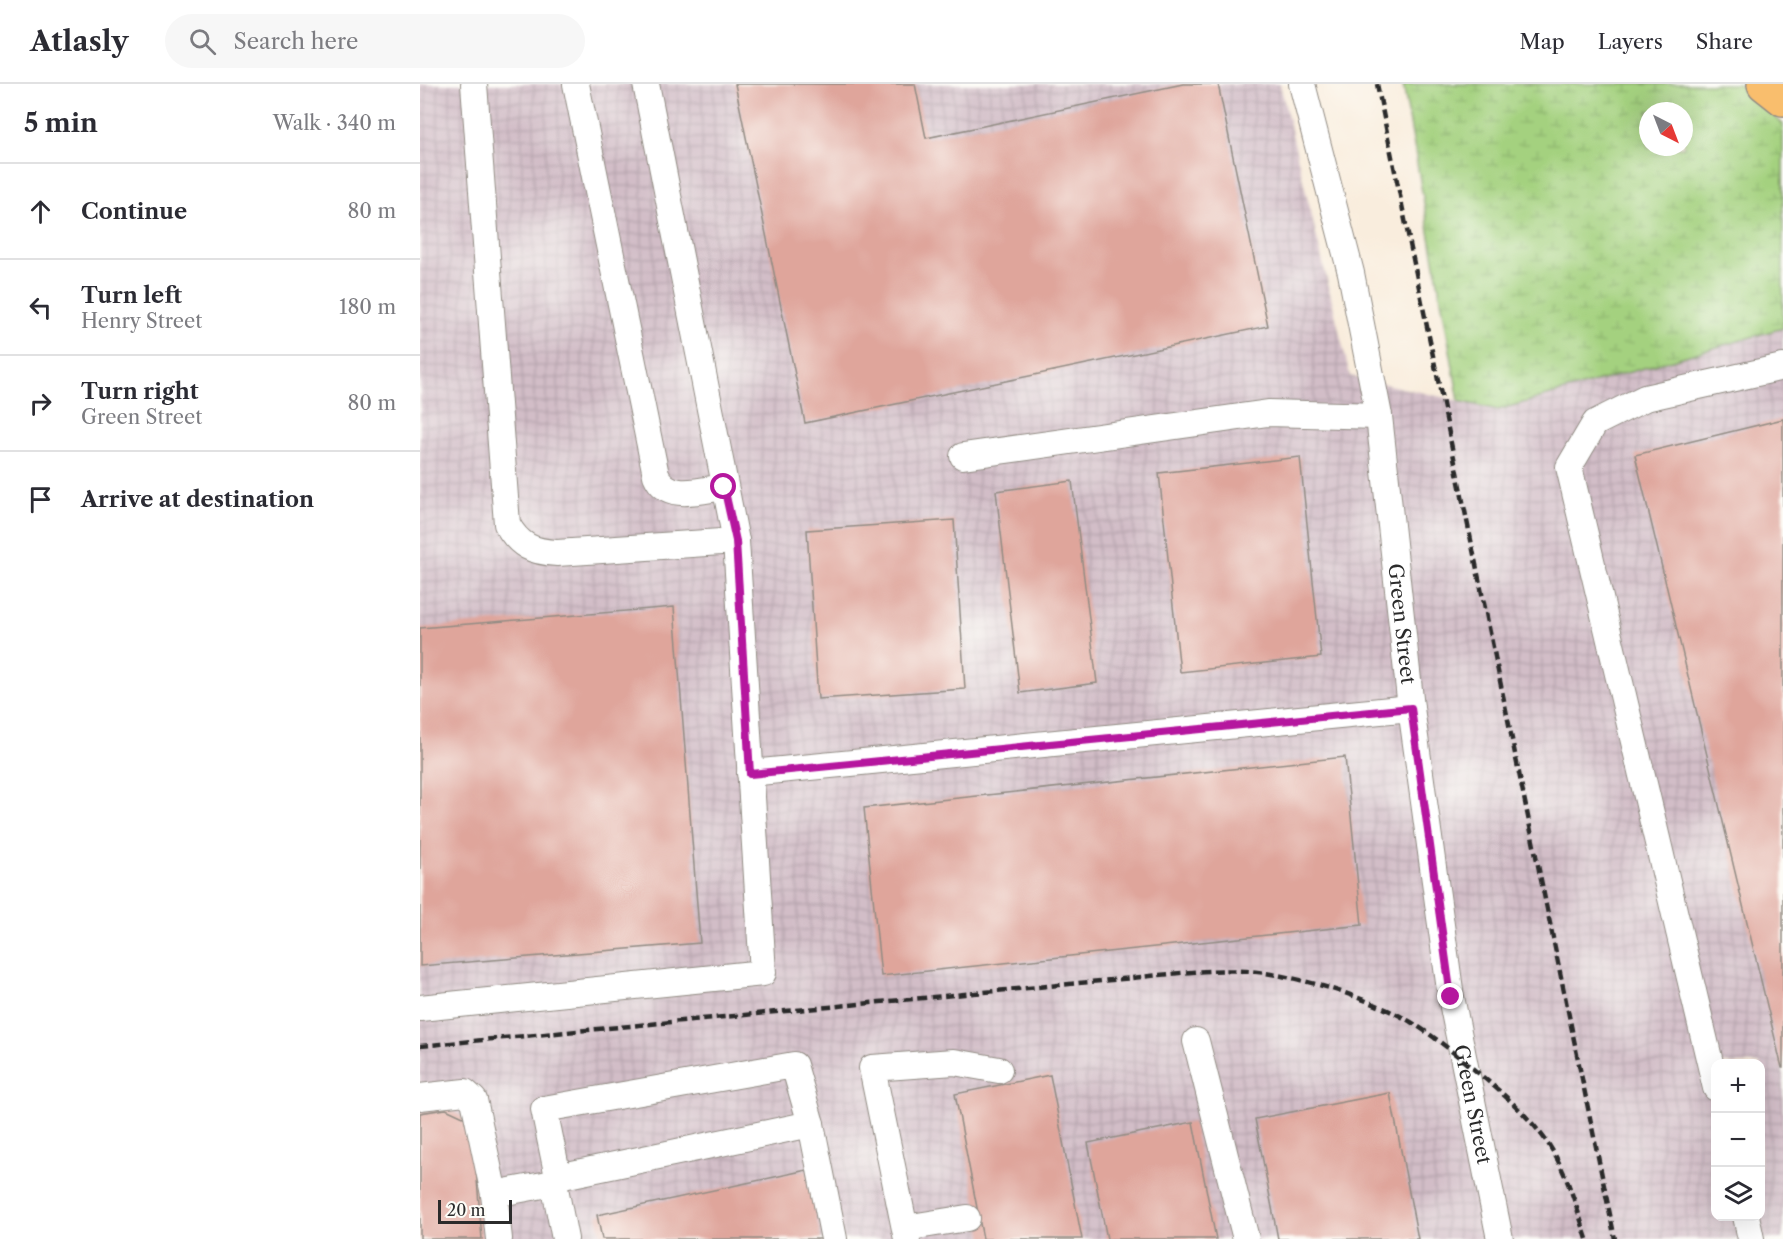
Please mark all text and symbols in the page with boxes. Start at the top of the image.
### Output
search box [165,14,585,68]
text: Atlasly [30,24,129,58]
icon: search [186,25,219,58]
text: Search here [234,28,358,55]
text: Map [1520,29,1565,54]
text: Layers [1598,29,1663,54]
text: Share [1696,29,1753,54]
north arrow [1639,102,1693,156]
text: 5 min [24,107,98,139]
text: Walk · 340 m [273,111,396,135]
icon: ahead [24,195,57,228]
text: Continue [81,198,187,225]
text: 80 m [348,199,396,223]
text: Turn left [81,282,182,309]
icon: left [24,291,57,324]
text: 180 m [339,295,396,319]
text: Henry Street [81,309,202,333]
text: Turn right [81,378,199,405]
icon: right [24,387,57,420]
text: 80 m [348,391,396,415]
text: Green Street [81,405,202,429]
route start [710,473,736,499]
icon: arrive [24,483,57,516]
text: Arrive at destination [81,486,314,513]
street label: Green Street [1383,562,1420,685]
route end [1437,983,1463,1009]
street label: Green Street [1449,1043,1497,1166]
map controls [1711,1059,1765,1221]
button: + [1711,1059,1765,1113]
button: − [1711,1113,1765,1167]
button: layers [1711,1167,1765,1221]
scale bar [438,1197,512,1224]
text: 20 m [447,1200,486,1220]

